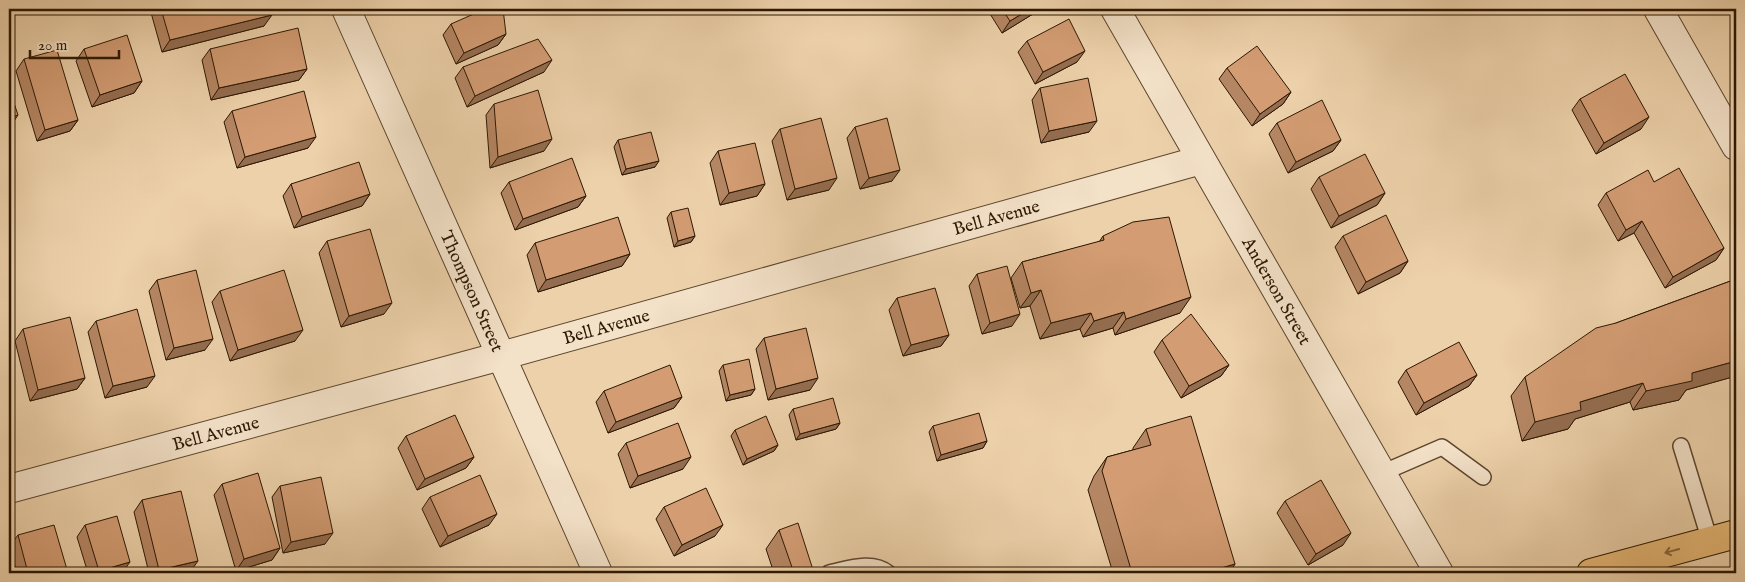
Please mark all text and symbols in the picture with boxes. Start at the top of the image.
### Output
scale bar [30,28,119,60]
text: 20 m [38,36,68,55]
street label: Bell Avenue [951,196,1043,242]
street label: Thompson Street [434,228,508,356]
street label: Anderson Street [1235,233,1316,350]
street label: Bell Avenue [561,305,653,351]
street label: Bell Avenue [170,412,262,457]
one-way arrow [1665,547,1681,557]

